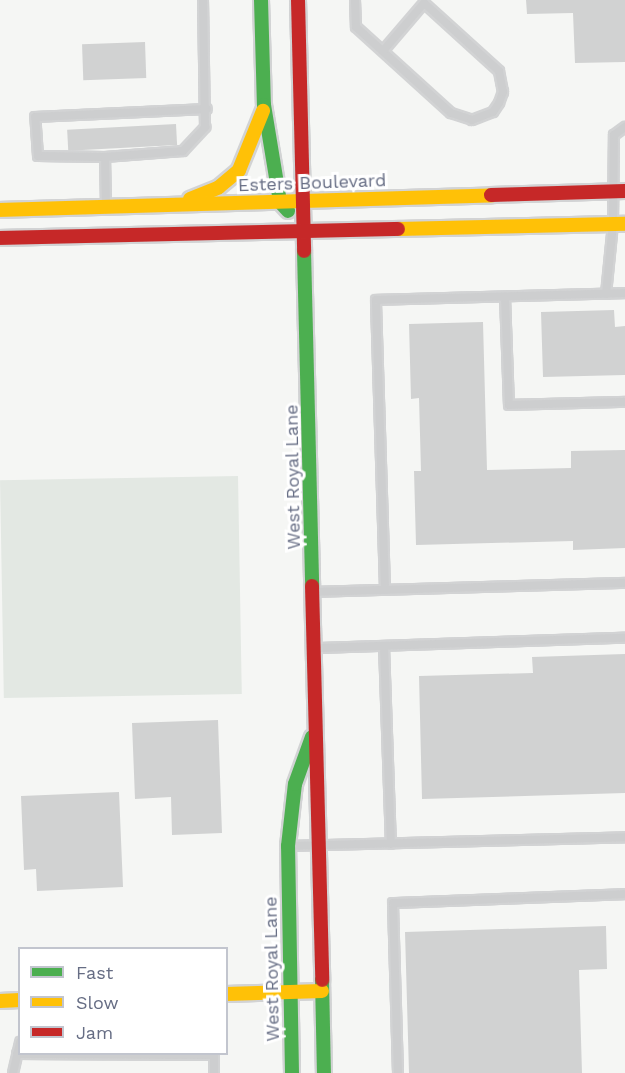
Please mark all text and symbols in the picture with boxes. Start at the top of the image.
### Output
street label: Esters Boulevard [237,170,387,196]
street label: West Royal Lane [281,404,305,550]
street label: West Royal Lane [260,896,284,1042]
legend [18,947,228,1055]
text: Fast [76,962,113,983]
text: Slow [76,992,119,1013]
text: Jam [76,1022,113,1043]

